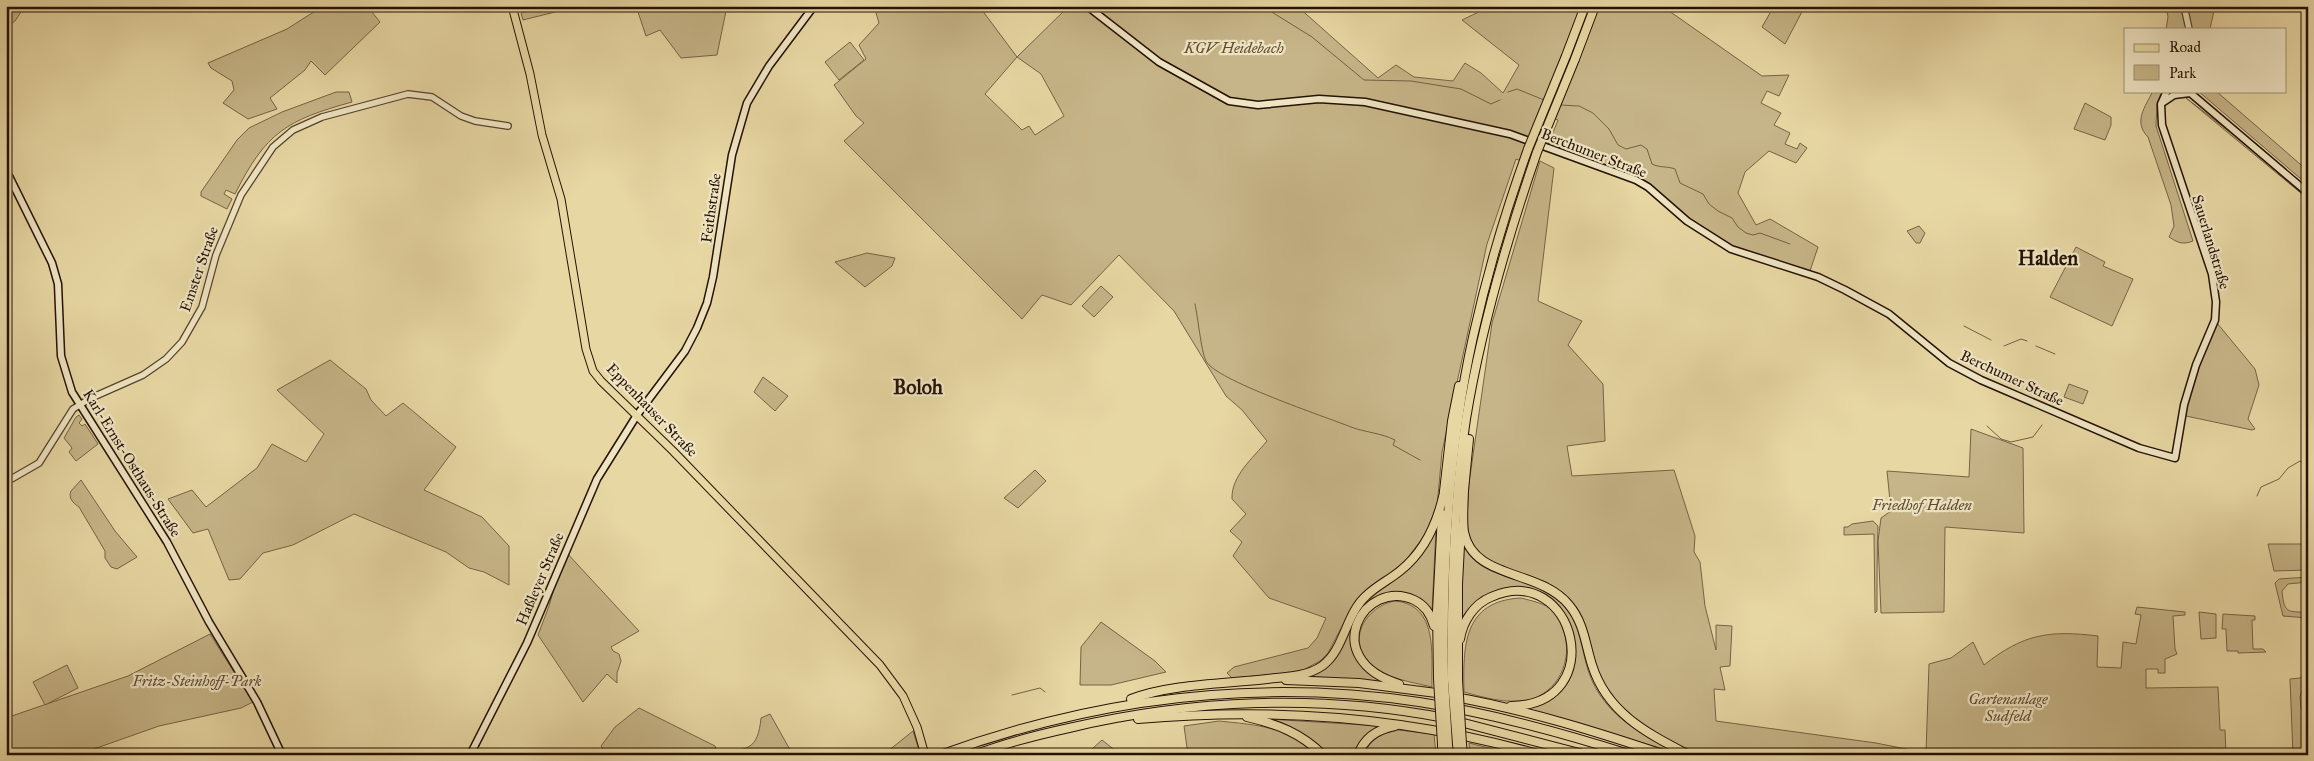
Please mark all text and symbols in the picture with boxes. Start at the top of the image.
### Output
legend [2124,28,2286,92]
text: Road [2169,38,2201,56]
park label: KGV Heidebach [1183,39,1284,57]
text: Park [2169,64,2196,82]
street label: Berchumer Straße [1539,125,1649,181]
street label: Feithstraße [697,172,725,244]
street label: Sauerlandstraße [2188,193,2234,291]
street label: Emster Straße [176,224,222,314]
district label: Halden [2018,246,2078,270]
street label: Berchumer Straße [1957,346,2067,410]
street label: Eppenhauser Straße [603,359,701,461]
district label: Boloh [893,375,944,399]
street label: Karl-Ernst-Osthaus-Straße [79,386,185,540]
park label: Friedhof Halden [1871,496,1972,514]
street label: Haßleyer Straße [512,530,568,628]
park label: Fritz-Steinhoff-Park [132,672,262,690]
park label: Gartenanlage Sudfeld [1968,690,2048,725]

